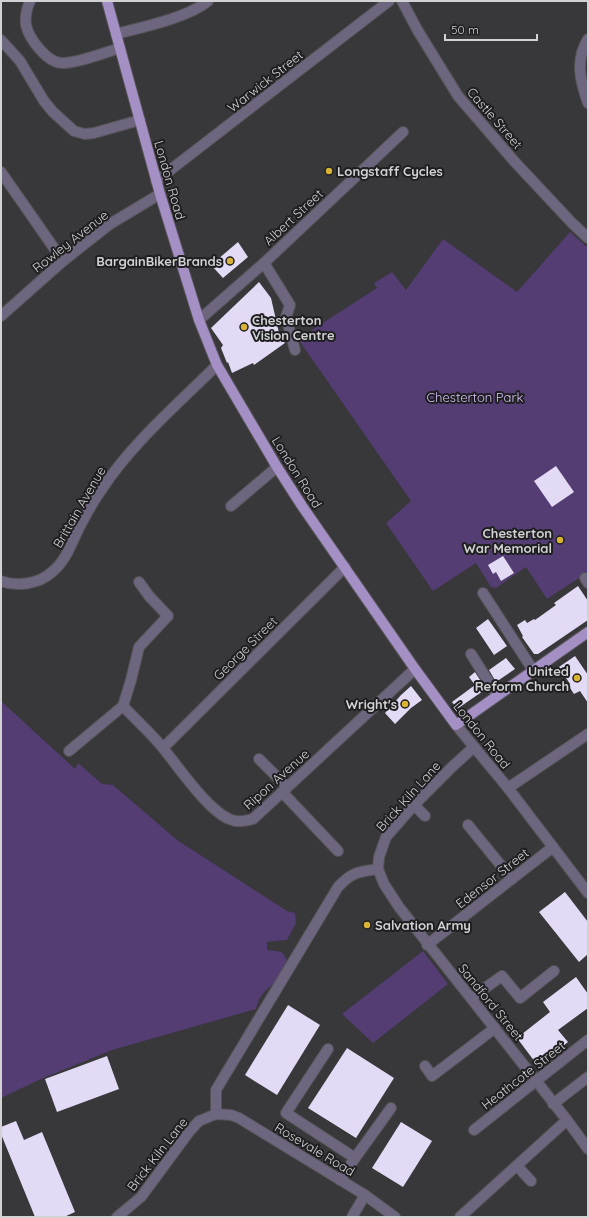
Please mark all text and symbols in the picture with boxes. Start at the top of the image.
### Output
scale bar [445,16,537,42]
text: 50 m [451,22,479,37]
street label: Warwick Street [224,47,306,115]
street label: Castle Street [464,84,526,152]
street label: London Road [151,139,189,221]
place label: Longstaff Cycles [337,163,443,179]
marker: Longstaff Cycles [324,166,334,176]
street label: Albert Street [260,186,326,248]
street label: Rowley Avenue [29,206,111,276]
place label: BargainBikerBrands [96,253,222,269]
marker: BargainBikerBrands [225,256,235,266]
place label: Chesterton Vision Centre [252,312,335,343]
marker: Chesterton Vision Centre [239,322,249,332]
park label: Chesterton Park [427,389,523,405]
street label: London Road [269,433,325,511]
street label: Brittain Avenue [49,463,109,551]
place label: Chesterton War Memorial [464,525,552,556]
marker: Chesterton War Memorial [555,535,565,545]
street label: George Street [210,613,280,683]
place label: United Reform Church [475,663,569,694]
marker: United Reform Church [572,673,582,683]
place label: Wright's [346,696,397,712]
street label: London Road [450,698,514,772]
marker: Wright's [400,699,410,709]
street label: Ripon Avenue [240,745,312,813]
street label: Brick Kiln Lane [372,758,444,834]
street label: Edensor Street [452,845,532,911]
place label: Salvation Army [375,917,471,933]
marker: Salvation Army [362,920,372,930]
street label: Sandford Street [455,960,527,1044]
street label: Heathcote Street [478,1037,568,1113]
street label: Brick Kiln Lane [123,1114,191,1194]
street label: Rosevale Road [272,1119,358,1179]

